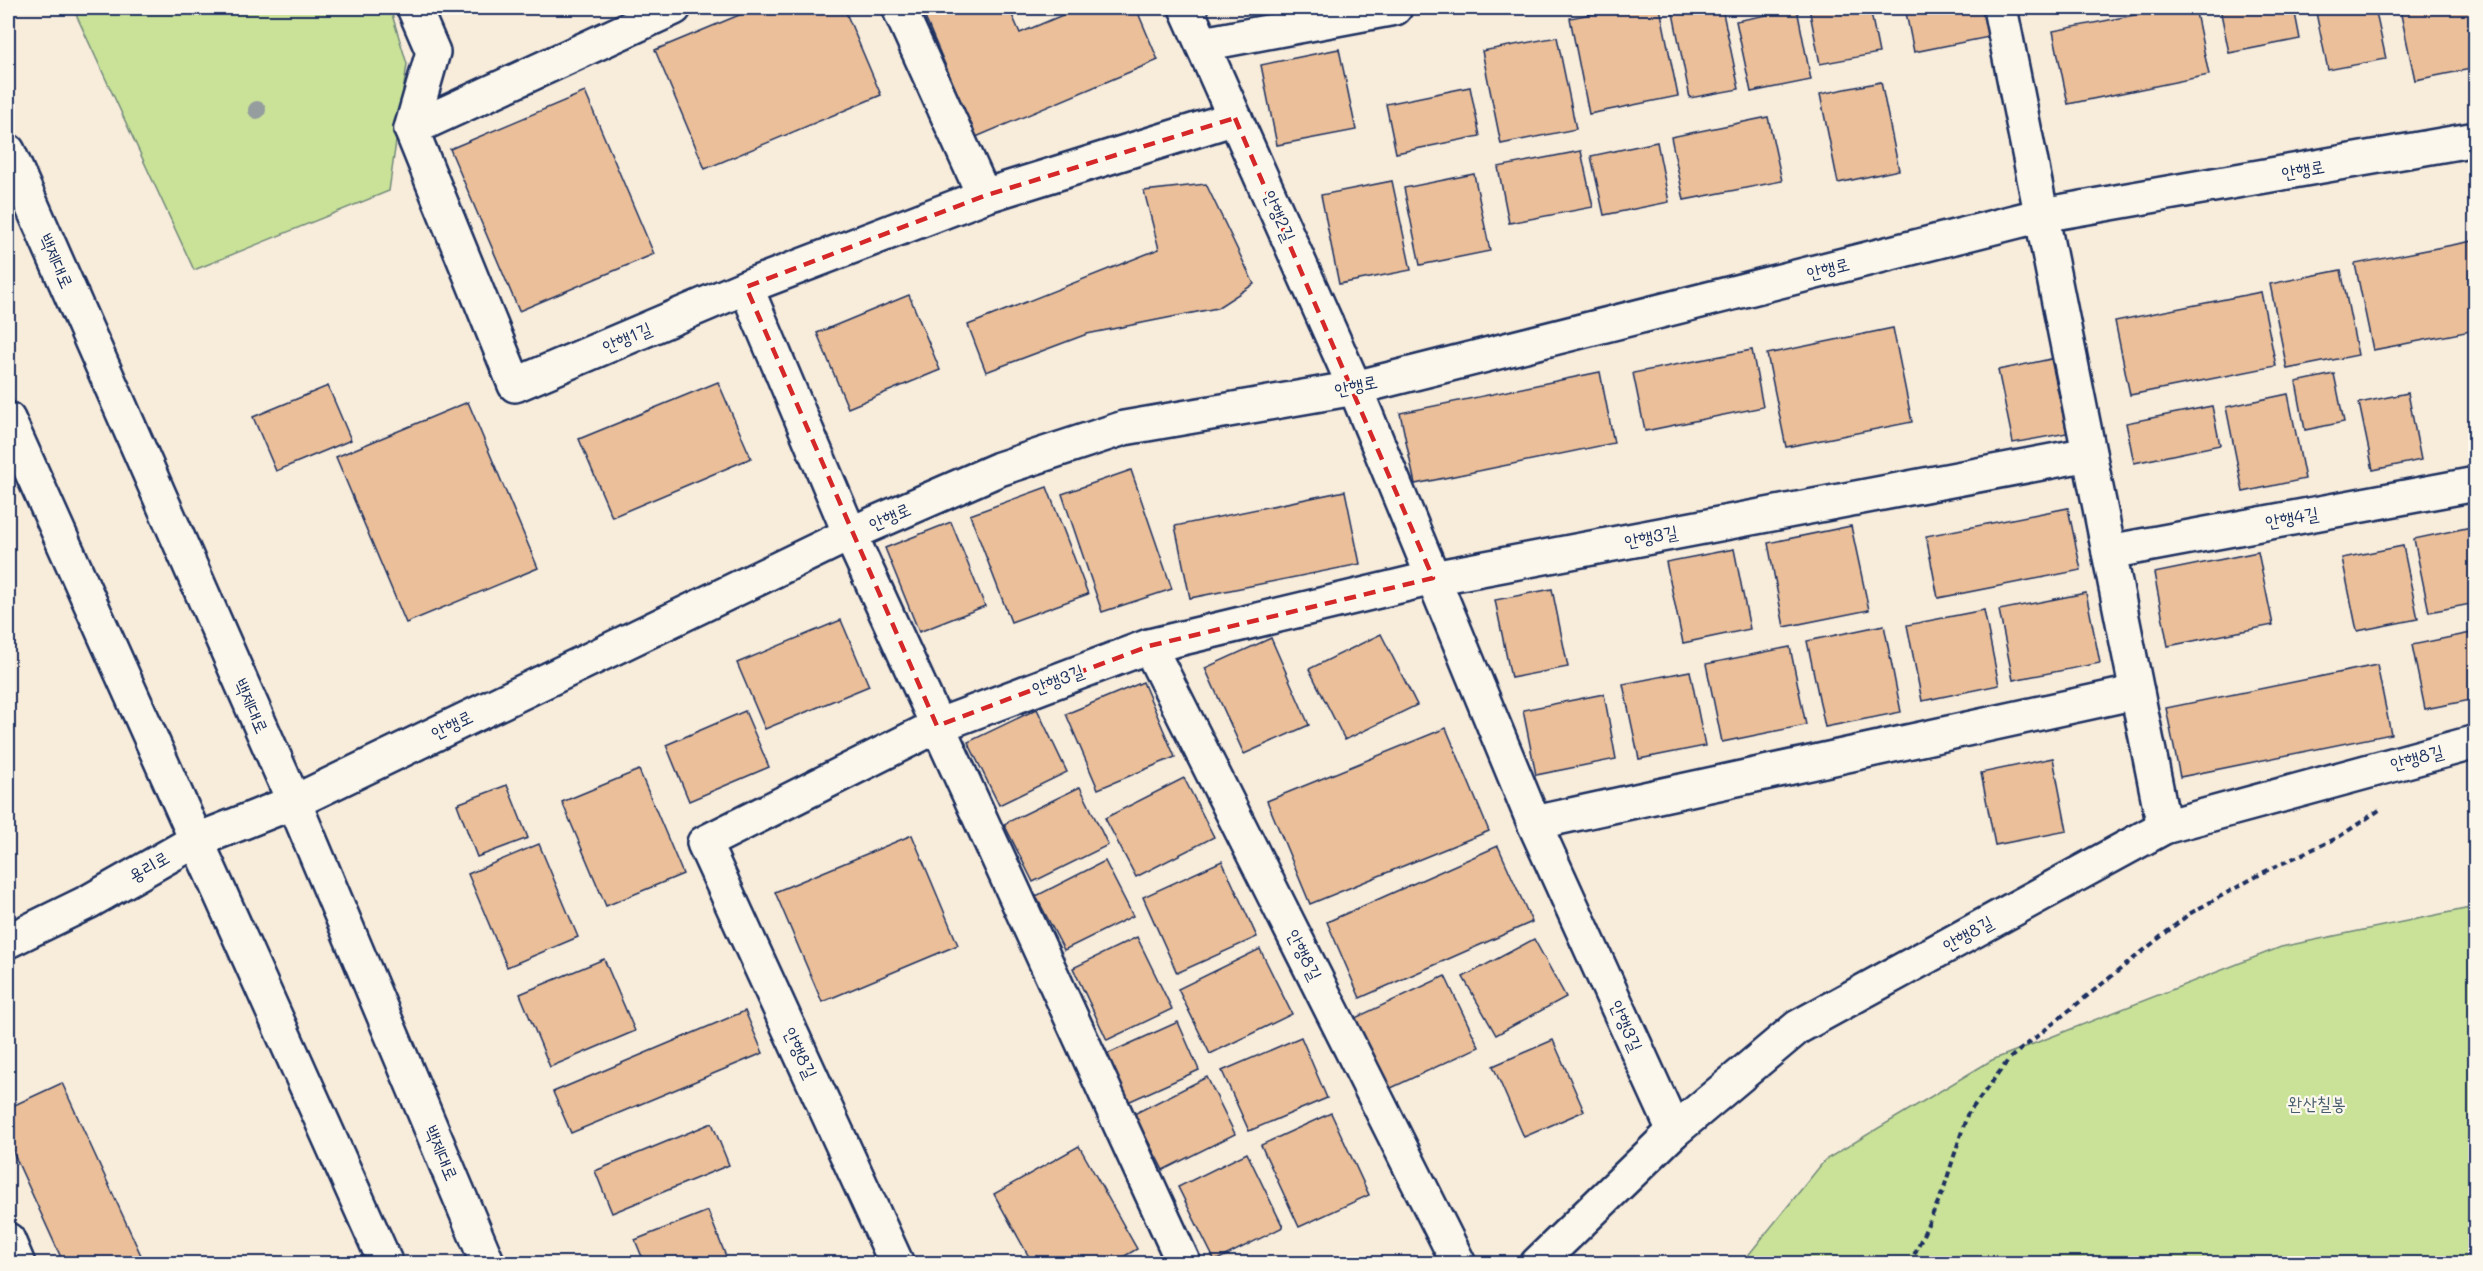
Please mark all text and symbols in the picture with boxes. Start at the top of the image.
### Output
street label: 안행로 [2279,153,2326,185]
street label: 안행2길 [1258,186,1302,245]
street label: 백제대로 [34,229,80,292]
street label: 안행로 [1804,251,1852,285]
street label: 안행1길 [598,316,655,358]
street label: 안행로 [1332,369,1380,401]
street label: 안행로 [865,496,914,536]
street label: 안행4길 [2263,500,2321,534]
street label: 안행3길 [1622,519,1680,553]
street label: 안행3길 [1028,658,1088,700]
street label: 백제대로 [229,674,275,737]
street label: 안행로 [427,704,476,744]
street label: 안행8길 [2387,738,2447,776]
street label: 용리로 [124,845,173,887]
street label: 안행8길 [1938,909,1998,957]
street label: 안행8길 [1282,925,1328,985]
street label: 안행3길 [1605,996,1649,1056]
street label: 안행8길 [779,1023,823,1083]
park label: 완산칠봉 [2288,1091,2346,1115]
street label: 백제대로 [420,1121,464,1184]

